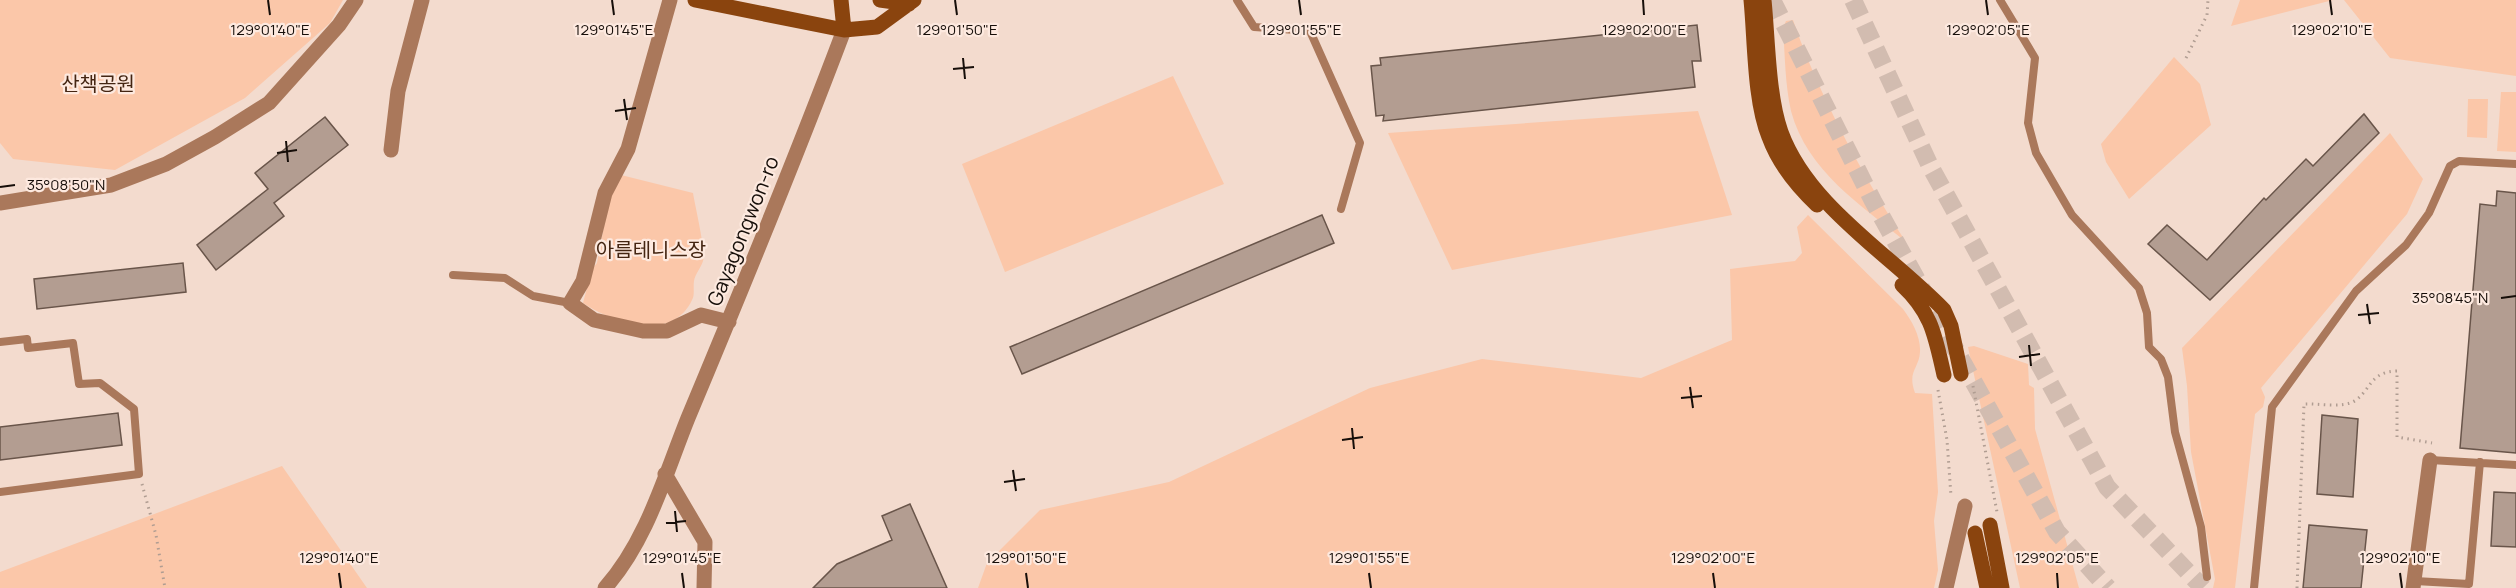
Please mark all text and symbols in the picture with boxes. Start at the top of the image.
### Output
text: 129°01'40"E [230,19,310,40]
text: 129°01'45"E [575,19,653,40]
text: 129°01'50"E [917,19,997,40]
text: 129°01'55"E [1261,19,1341,40]
text: 129°02'00"E [1602,19,1686,40]
text: 129°02'05"E [1946,19,2030,40]
text: 129°02'10"E [2292,19,2372,40]
park label: 산책공원 [61,70,135,97]
street label: Gayagongwon-ro [700,152,785,310]
text: 35°08'50"N [27,174,105,195]
park label: 아름테니스장 [596,236,706,263]
text: 35°08'45"N [2412,287,2488,308]
text: 129°01'40"E [299,547,379,568]
text: 129°01'45"E [643,547,721,568]
text: 129°01'50"E [986,547,1066,568]
text: 129°01'55"E [1329,547,1409,568]
text: 129°02'00"E [1671,547,1755,568]
text: 129°02'05"E [2015,547,2099,568]
text: 129°02'10"E [2360,547,2440,568]

